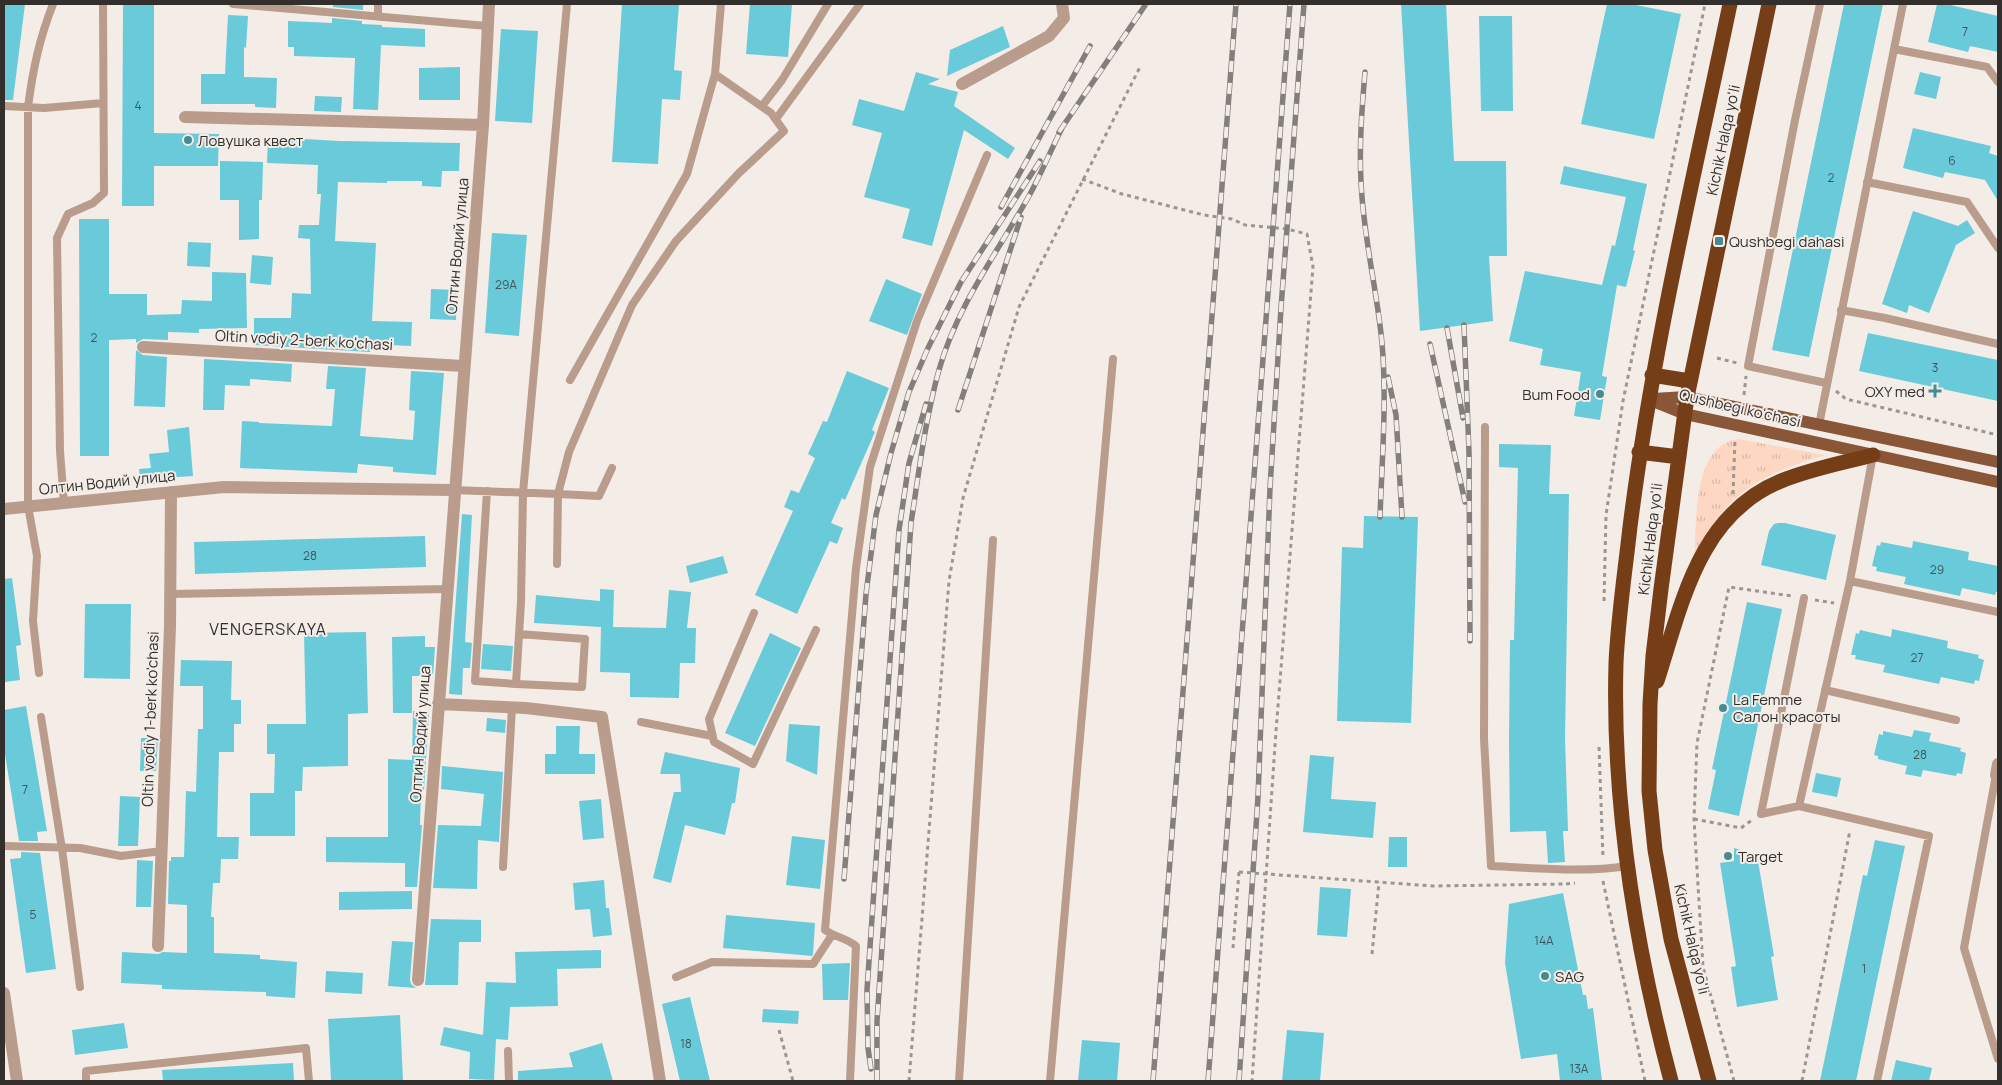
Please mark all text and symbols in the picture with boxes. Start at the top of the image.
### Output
house number: 7 [1962,23,1968,40]
street label: Kichik Halqa yo'li [1701,83,1745,197]
house number: 4 [134,97,142,114]
place label: Ловушка квест [198,130,304,151]
marker: Ловушка квест [182,134,194,146]
house number: 6 [1948,152,1956,169]
house number: 2 [1828,169,1835,186]
street label: Олтин Водий улица [441,177,473,315]
place label: Qushbegi dahasi [1729,231,1844,252]
marker: Qushbegi dahasi [1713,235,1725,247]
house number: 29А [495,276,517,293]
street label: Oltin vodiy 2-berk ko'chasi [214,325,394,355]
house number: 2 [91,329,98,346]
house number: 3 [1932,359,1938,376]
place label: OXY med [1865,381,1925,402]
place label: Bum Food [1522,384,1590,405]
street label: Qushbegi ko'chasi [1677,384,1803,432]
marker: OXY med [1929,385,1941,397]
marker: Bum Food [1594,388,1606,400]
street label: Олтин Водий улица [38,464,176,500]
street label: Kichik Halqa yo'li [1633,482,1667,596]
house number: 28 [303,547,317,564]
house number: 29 [1930,561,1944,578]
district label: VENGERSKAYA [209,618,327,640]
street label: Oltin vodiy 1-berk ko'chasi [136,631,164,807]
house number: 27 [1911,649,1923,666]
street label: Олтин Водий улица [405,665,435,803]
place label: La Femme Салон красоты [1733,689,1840,727]
marker: La Femme Салон красоты [1717,702,1729,714]
house number: 28 [1913,746,1927,763]
house number: 7 [22,781,28,798]
place label: Target [1738,846,1783,867]
marker: Target [1722,850,1734,862]
street label: Kichik Halqa yo'li [1669,882,1715,996]
house number: 5 [30,906,37,923]
house number: 14А [1534,932,1554,949]
house number: 1 [1862,960,1866,977]
place label: SAG [1555,966,1584,987]
marker: SAG [1539,970,1551,982]
house number: 18 [680,1035,692,1052]
house number: 13А [1570,1060,1589,1077]

